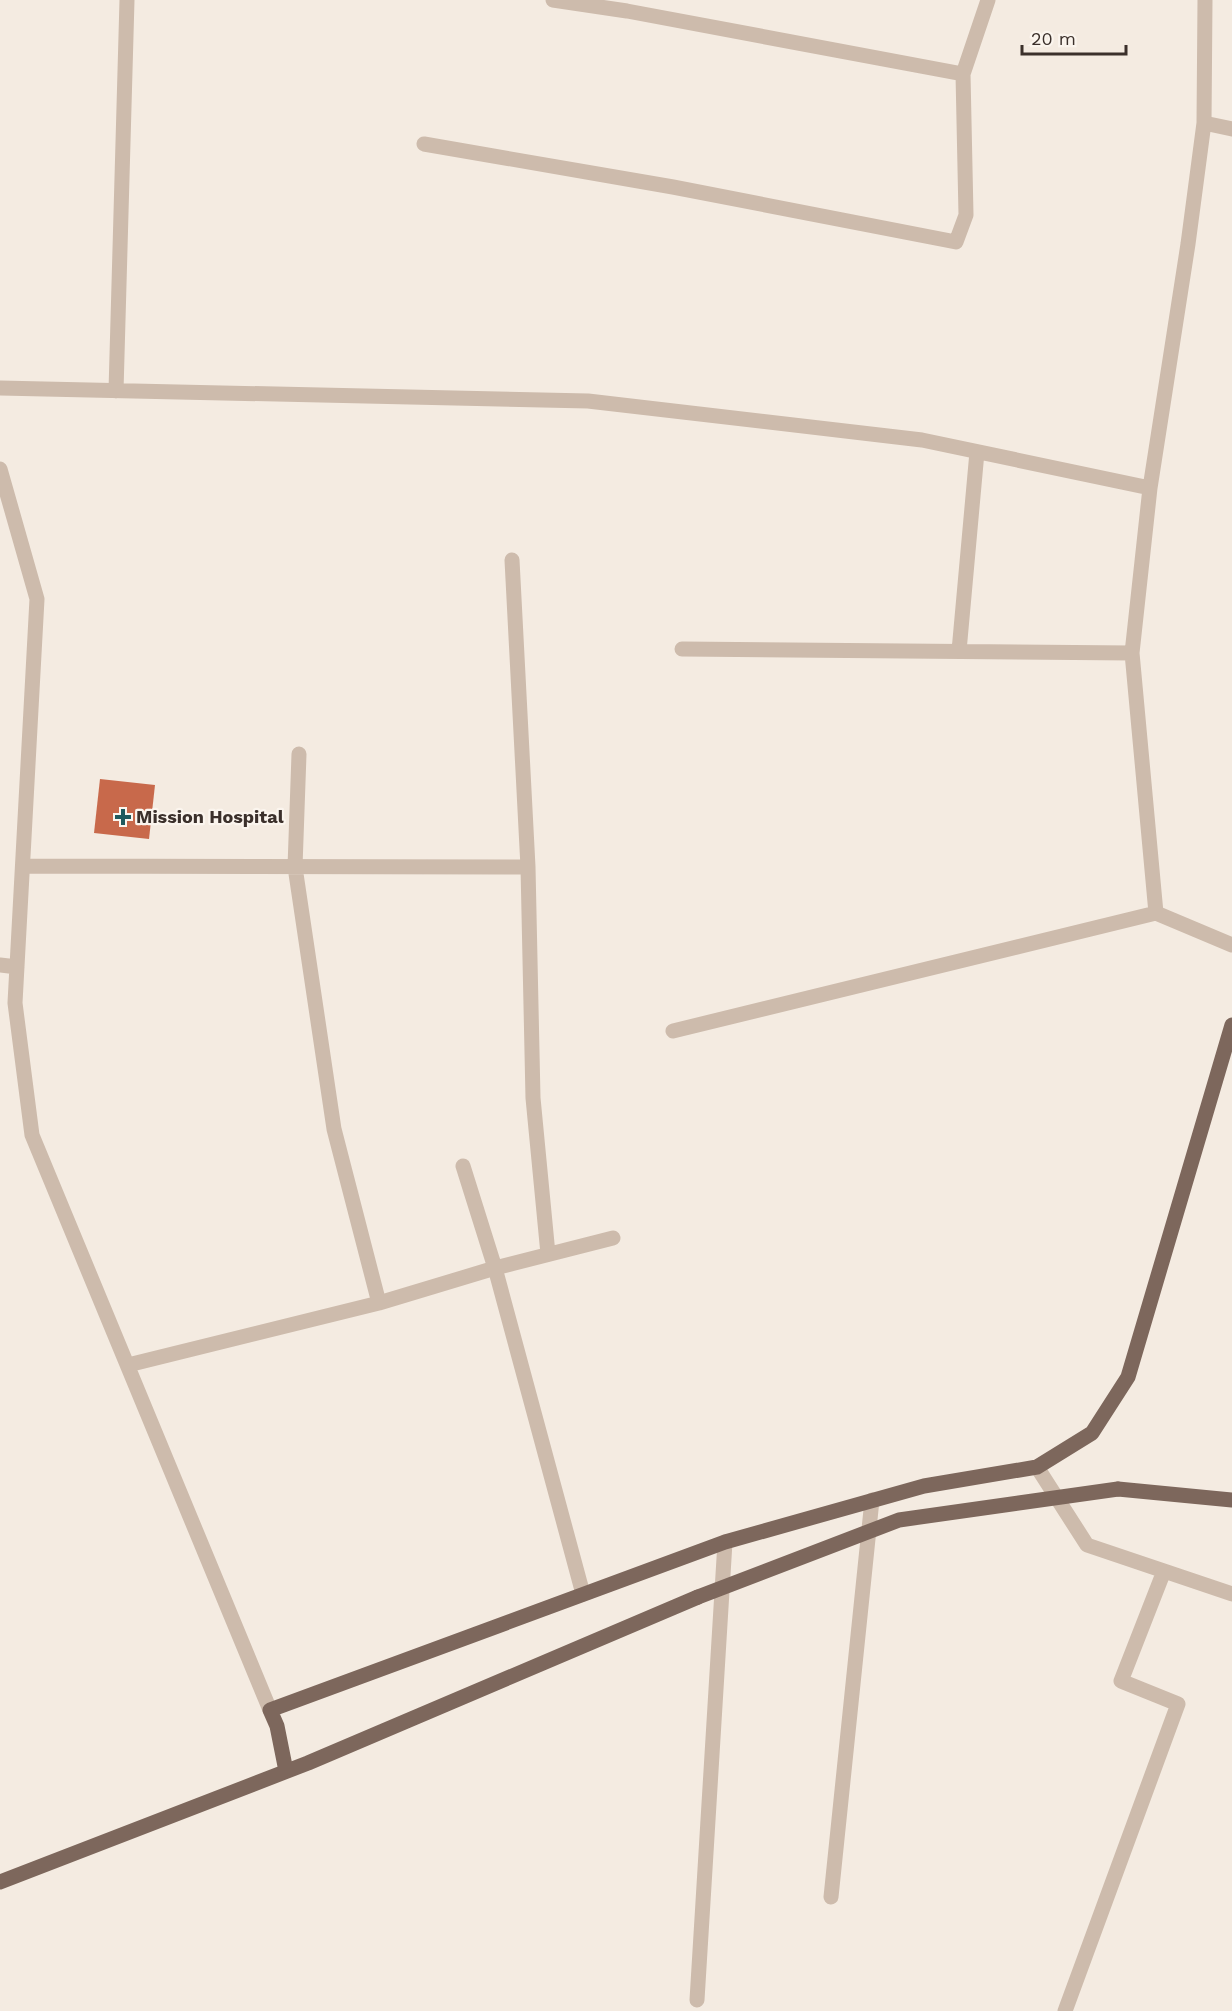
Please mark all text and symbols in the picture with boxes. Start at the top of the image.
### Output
scale bar [1022,18,1126,56]
text: 20 m [1031,28,1076,49]
place label: Mission Hospital [136,806,284,827]
marker: Mission Hospital [114,808,132,826]

